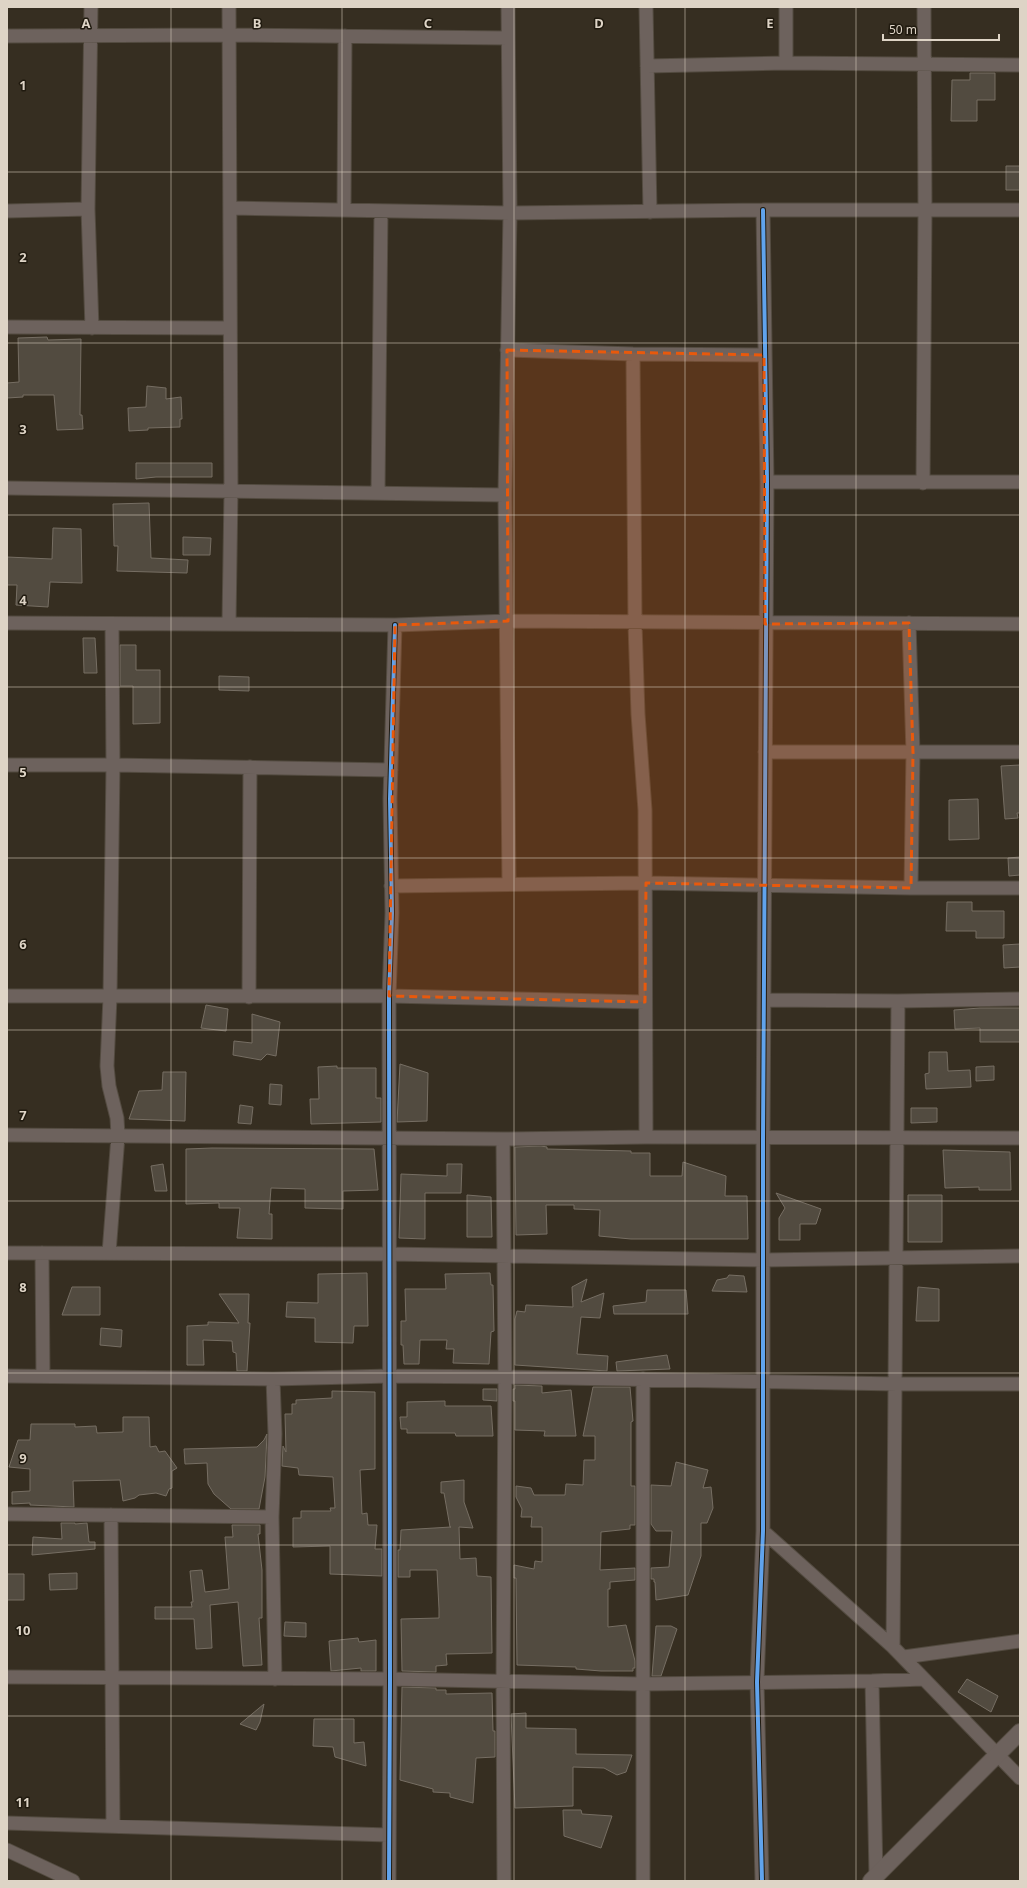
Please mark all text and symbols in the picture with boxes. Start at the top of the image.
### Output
text: A [82,14,91,32]
text: B [253,14,261,32]
text: C [424,14,432,32]
text: D [594,14,604,32]
text: E [766,14,774,32]
scale bar [883,16,999,42]
text: 50 m [889,21,917,38]
text: 1 [19,76,27,94]
text: 2 [19,248,27,266]
text: 3 [19,420,27,438]
text: 4 [19,591,27,609]
text: 5 [19,763,27,781]
text: 6 [19,935,27,953]
text: 7 [19,1106,27,1124]
text: 8 [19,1278,27,1296]
text: 9 [19,1449,27,1467]
text: 10 [16,1621,30,1639]
text: 11 [16,1793,30,1811]

